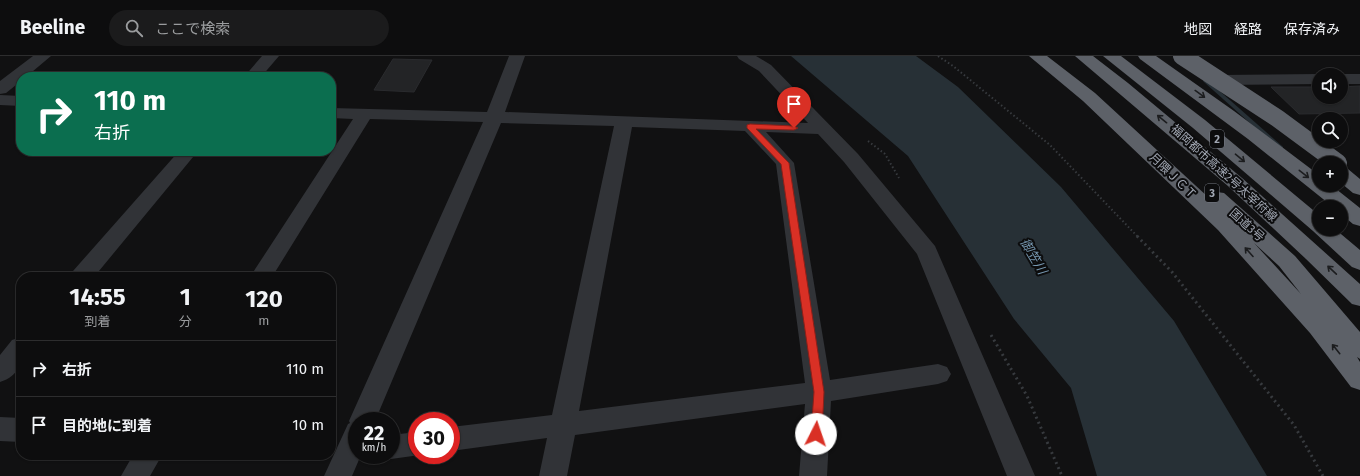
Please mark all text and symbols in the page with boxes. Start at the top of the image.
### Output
search box [109,10,389,46]
text: Beeline [20,16,85,39]
icon: search [123,17,145,39]
text: ここで検索 [155,20,230,38]
text: 地図 [1184,21,1212,38]
text: 経路 [1234,21,1262,38]
text: 保存済み [1284,21,1340,38]
map controls [1312,68,1348,236]
button: sound [1312,68,1348,104]
text: 110 m [94,84,166,117]
pin [777,87,811,128]
icon: right [28,88,80,140]
one-way arrow [1195,90,1206,98]
icon: arrive [783,93,805,115]
button: search [1312,112,1348,148]
one-way arrow [1157,114,1168,123]
text: 右折 [94,122,130,144]
street label: 福岡都市高速2号太宰府線 [1168,122,1280,224]
road number: 2 [1210,130,1224,148]
street label: 月隈ＪＣＴ [1147,150,1199,202]
one-way arrow [1235,154,1245,163]
button: + [1312,156,1348,192]
one-way arrow [1298,169,1309,178]
road number: 3 [1205,184,1219,202]
button: − [1312,200,1348,236]
street label: 国道3号 [1227,206,1267,244]
water label: 御笠川 [1017,236,1051,279]
one-way arrow [1245,247,1254,257]
one-way arrow [1327,265,1337,275]
text: 14:55 [69,283,126,311]
text: 1 [180,283,191,311]
text: 120 [245,285,283,313]
text: m [258,313,270,328]
text: 到着 [84,314,110,329]
text: 分 [179,314,192,329]
one-way arrow [1331,344,1340,355]
icon: right [28,358,50,380]
text: 110 m [286,360,324,378]
text: 右折 [62,361,92,379]
speed limit sign: 30 [408,412,460,464]
position arrow [795,413,837,455]
icon: arrive [28,414,50,436]
text: 10 m [292,416,324,434]
text: 目的地に到着 [62,417,152,435]
text: 22 [364,421,384,445]
text: km/h [362,442,386,454]

